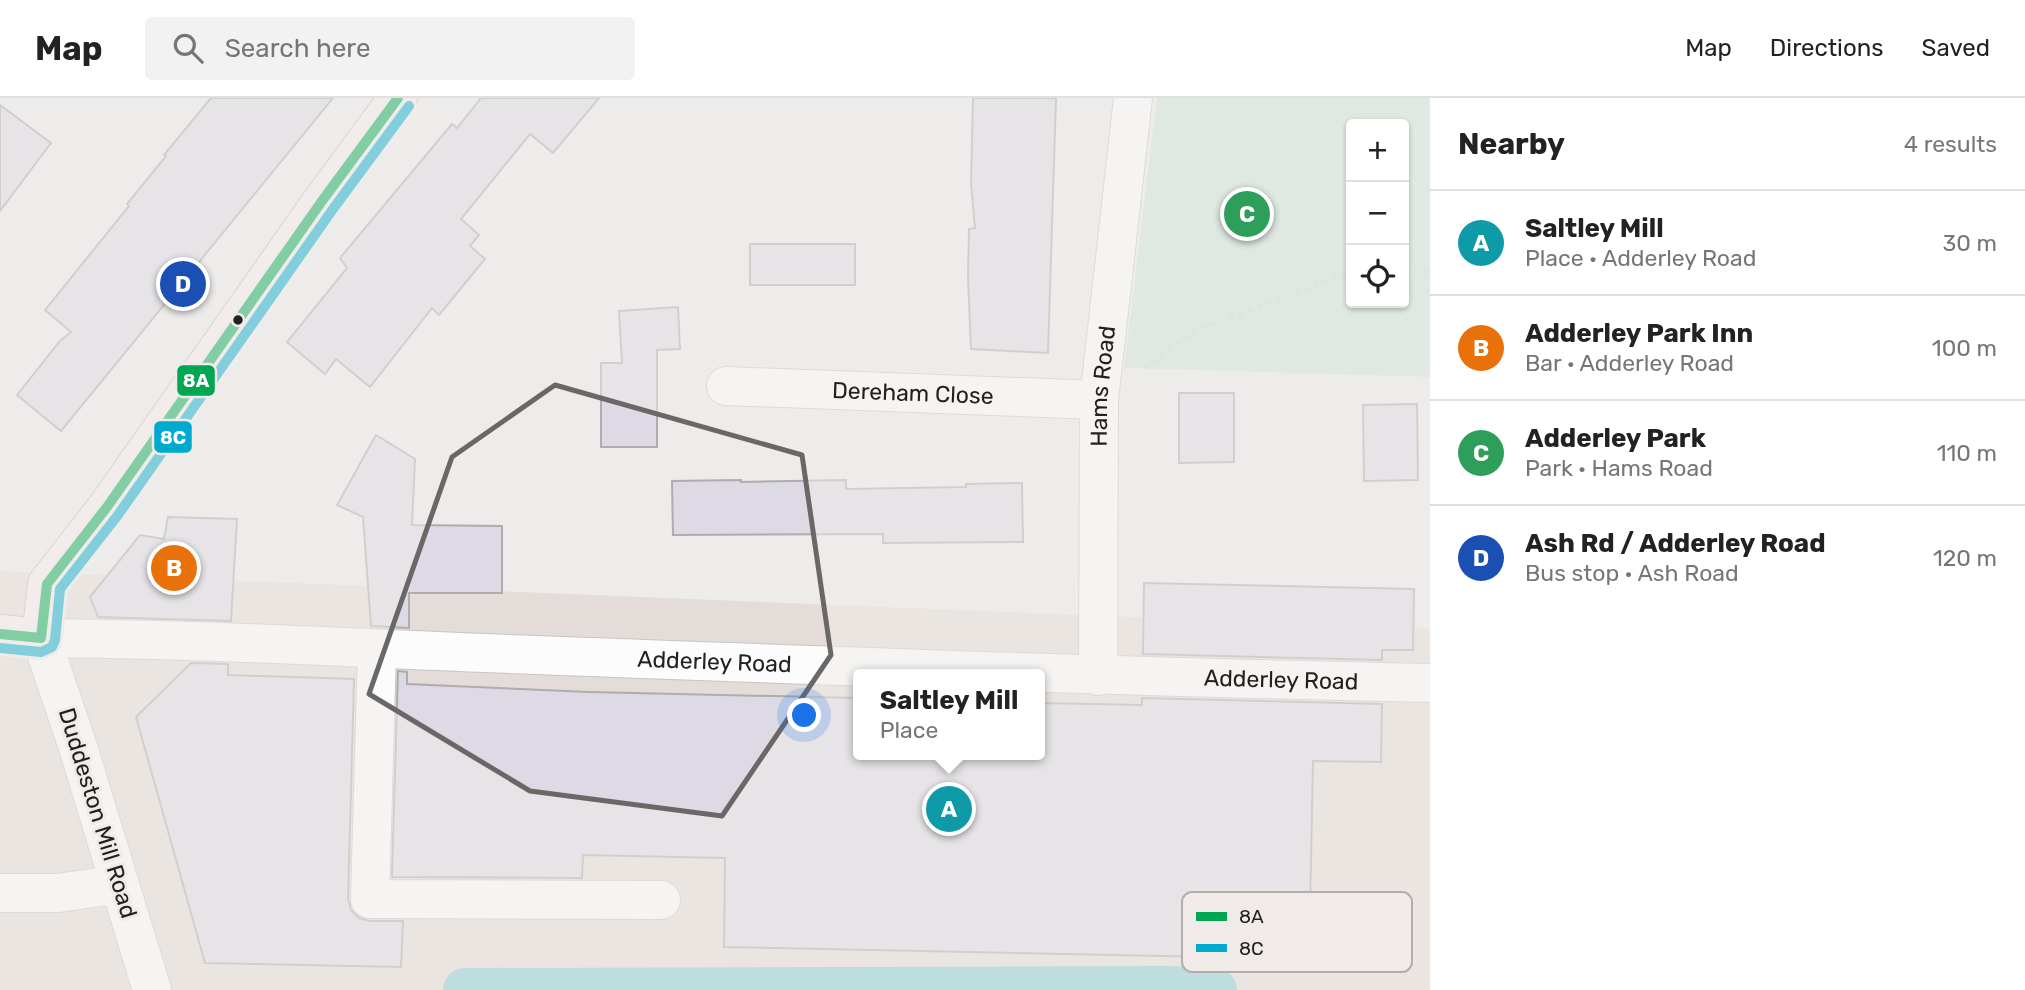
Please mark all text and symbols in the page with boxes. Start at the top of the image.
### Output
search box [145,17,635,80]
text: Map [35,29,103,68]
icon: search [169,29,207,67]
text: Search here [225,33,370,64]
text: Map [1685,34,1732,62]
text: Directions [1770,34,1883,62]
text: Saved [1921,34,1990,62]
map controls [1346,119,1409,308]
button: + [1346,119,1409,182]
text: Nearby [1458,126,1565,162]
text: 4 results [1904,130,1997,158]
button: − [1346,182,1409,245]
pin: C [1224,188,1270,240]
text: Saltley Mill [1525,213,1664,244]
text: A [1473,229,1489,257]
text: 30 m [1942,229,1997,257]
text: Place · Adderley Road [1525,244,1756,272]
button: locate [1346,245,1409,308]
pin: D [160,258,206,310]
unlabelled marker [231,313,245,327]
text: Adderley Park Inn [1525,318,1753,349]
street label: Hams Road [1085,324,1121,447]
text: B [1473,334,1489,362]
text: 100 m [1932,334,1997,362]
text: Bar · Adderley Road [1525,349,1734,377]
line badge: 8A [176,364,216,397]
text: 8A [183,369,210,392]
street label: Dereham Close [832,376,994,410]
line badge: 8C [153,420,193,454]
text: Adderley Park [1525,423,1706,454]
text: 8C [160,426,186,449]
text: C [1473,439,1489,467]
text: 110 m [1937,439,1997,467]
text: Park · Hams Road [1525,454,1713,482]
text: Ash Rd / Adderley Road [1525,528,1826,559]
pin: B [151,542,197,594]
text: D [1473,544,1489,572]
text: 120 m [1933,544,1997,572]
text: Bus stop · Ash Road [1525,559,1739,587]
street label: Adderley Road [637,645,792,678]
street label: Adderley Road [1203,664,1359,695]
popup [853,669,1045,760]
text: Saltley Mill [880,685,1018,716]
your location [787,698,821,732]
street label: Duddeston Mill Road [53,704,143,922]
text: Place [880,716,938,744]
pin: A [926,783,972,835]
legend [1182,892,1412,972]
text: 8A [1239,905,1264,928]
text: 8C [1239,937,1264,960]

